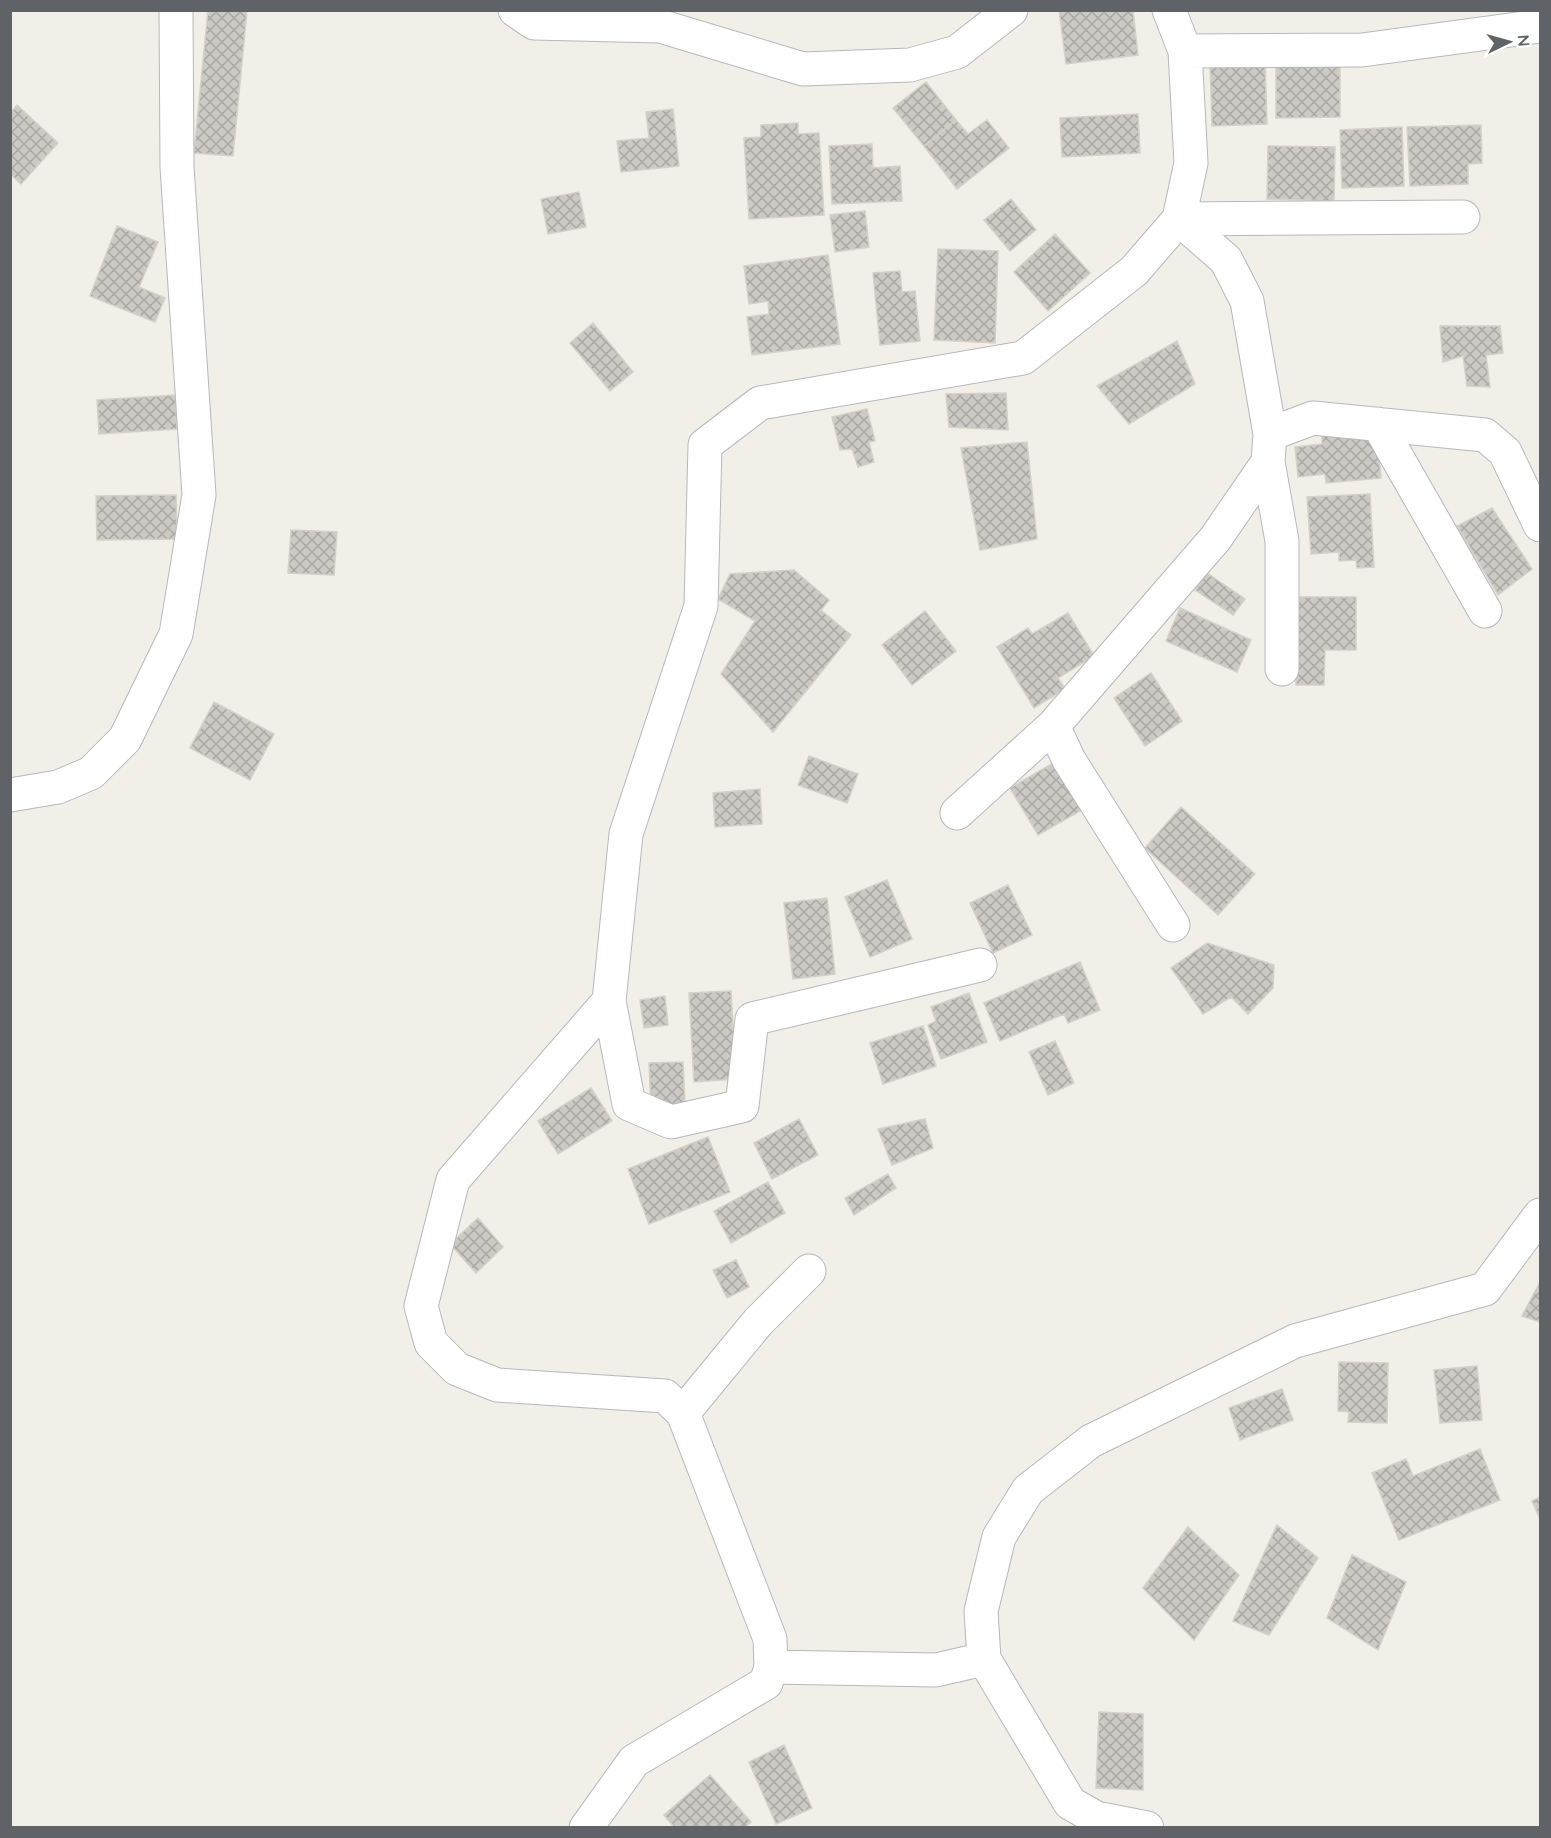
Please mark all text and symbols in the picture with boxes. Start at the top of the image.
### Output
north arrow [1479,12,1539,72]
text: N [1513,34,1534,47]

